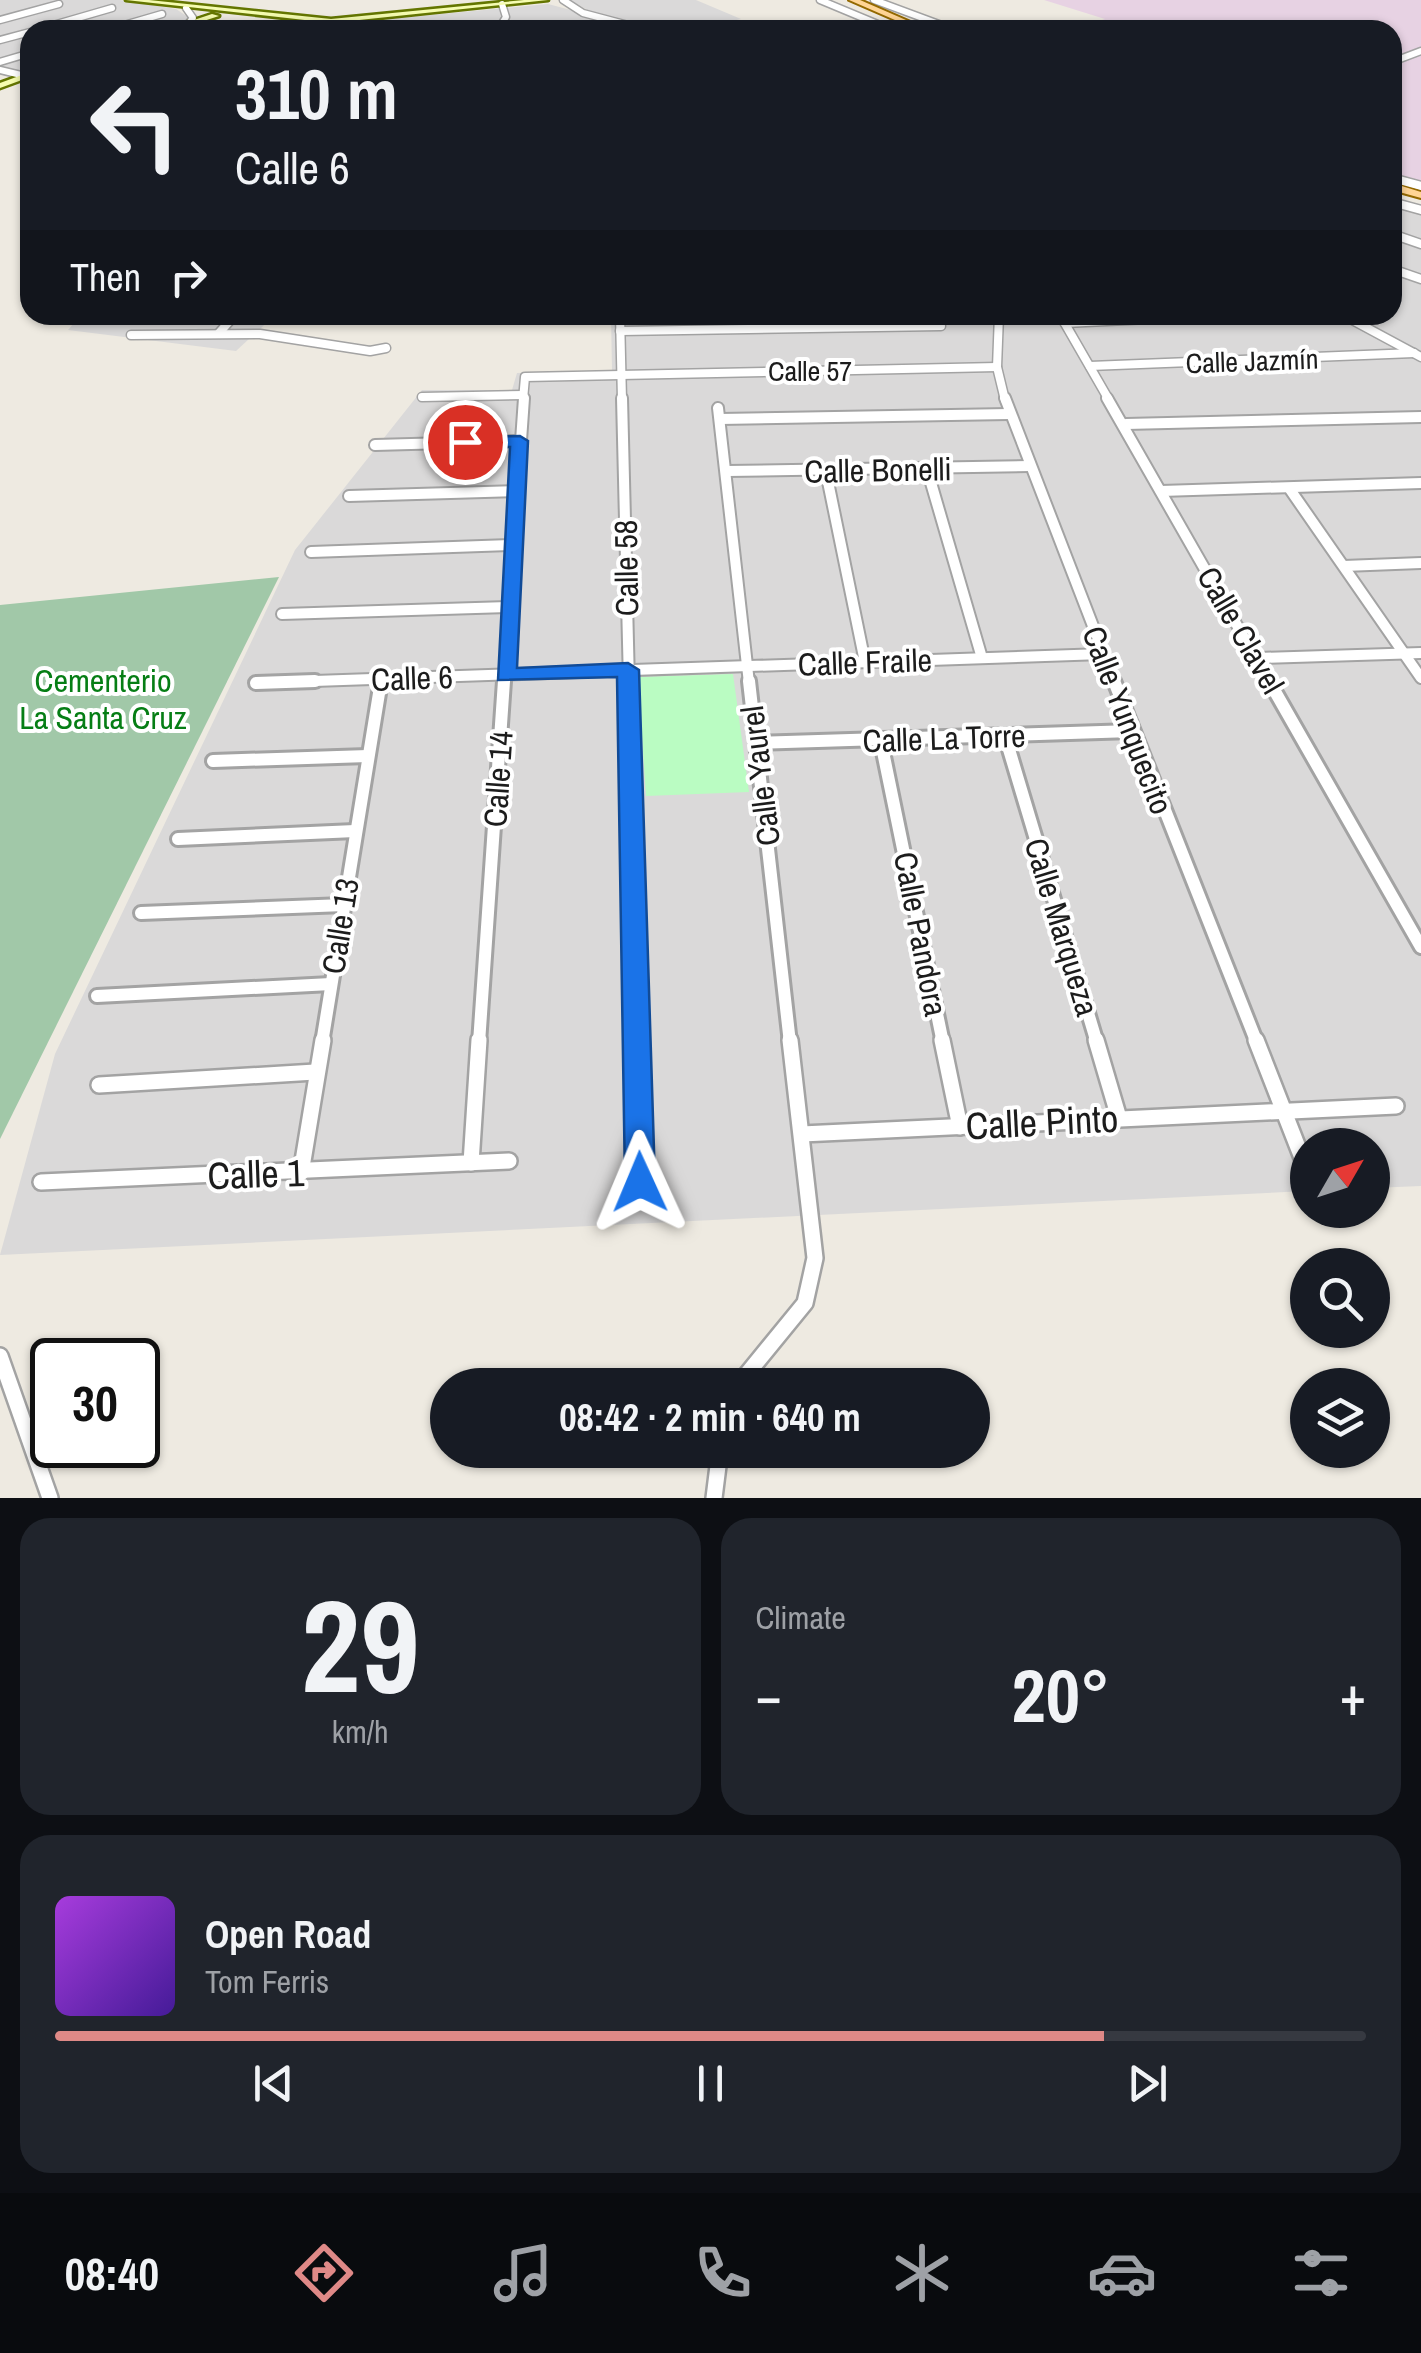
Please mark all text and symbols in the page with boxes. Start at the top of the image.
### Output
text: 310 m [235,47,398,141]
icon: left [70,60,200,190]
text: Calle 6 [235,137,350,198]
icon: right [161,250,216,305]
text: Then [70,252,141,303]
street label: Calle Jazmín [1185,340,1319,382]
street label: Calle 57 [768,352,852,390]
pin [423,400,508,485]
icon: arrive [438,415,493,470]
street label: Calle Bonelli [804,447,952,493]
street label: Calle 58 [604,519,648,617]
street label: Calle Clavel [1187,559,1295,701]
street label: Calle Yunquecito [1072,620,1184,820]
street label: Calle Fraile [797,638,933,686]
street label: Calle 6 [370,655,454,701]
park label: Cementerio La Santa Cruz [19,659,187,739]
street label: Calle Yaurel [730,704,790,848]
street label: Calle La Torre [862,714,1026,762]
street label: Calle 14 [473,729,523,829]
street label: Calle Marqueza [1015,833,1110,1022]
street label: Calle Pandora [884,848,958,1020]
street label: Calle 13 [311,875,369,977]
street label: Calle Pinto [965,1093,1119,1151]
north arrow [1290,1128,1390,1228]
map controls [1290,1128,1390,1468]
position arrow [588,1130,692,1234]
street label: Calle 1 [207,1147,305,1201]
button: search [1290,1248,1390,1348]
speed limit sign: 30 [30,1338,160,1468]
button: layers [1290,1368,1390,1468]
text: 08:42 · 2 min · 640 m [559,1392,861,1443]
text: 29 [301,1557,420,1733]
text: Climate [756,1596,846,1639]
text: 20° [1012,1644,1110,1745]
text: − [756,1658,782,1732]
text: + [1340,1658,1366,1732]
text: km/h [332,1710,389,1753]
text: Open Road [205,1909,371,1960]
text: Tom Ferris [205,1960,329,2003]
icon: previous [246,2056,301,2111]
icon: pause [683,2056,738,2111]
icon: next [1120,2056,1175,2111]
icon: directions [289,2238,359,2308]
icon: music [488,2238,558,2308]
icon: phone [688,2238,758,2308]
icon: climate [887,2238,957,2308]
icon: car [1087,2238,1157,2308]
icon: filters [1286,2238,1356,2308]
text: 08:40 [65,2243,159,2304]

